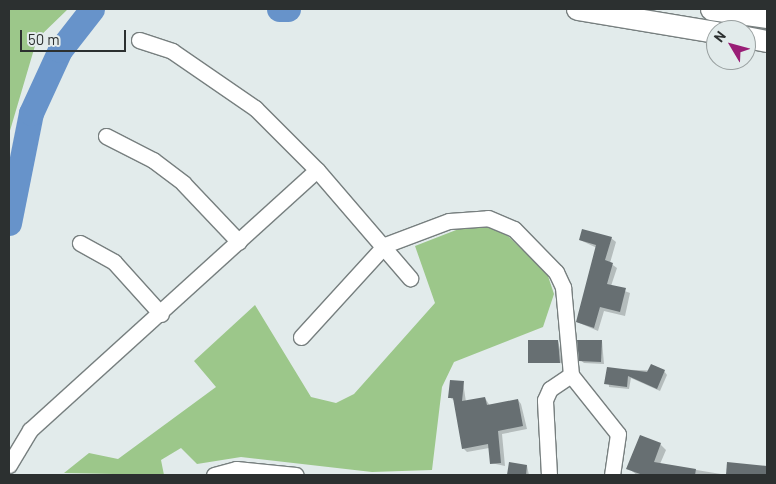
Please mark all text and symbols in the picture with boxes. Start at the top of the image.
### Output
scale bar [22,20,129,52]
north arrow [706,20,756,70]
text: N [710,27,729,45]
text: 50 m [28,30,60,48]

